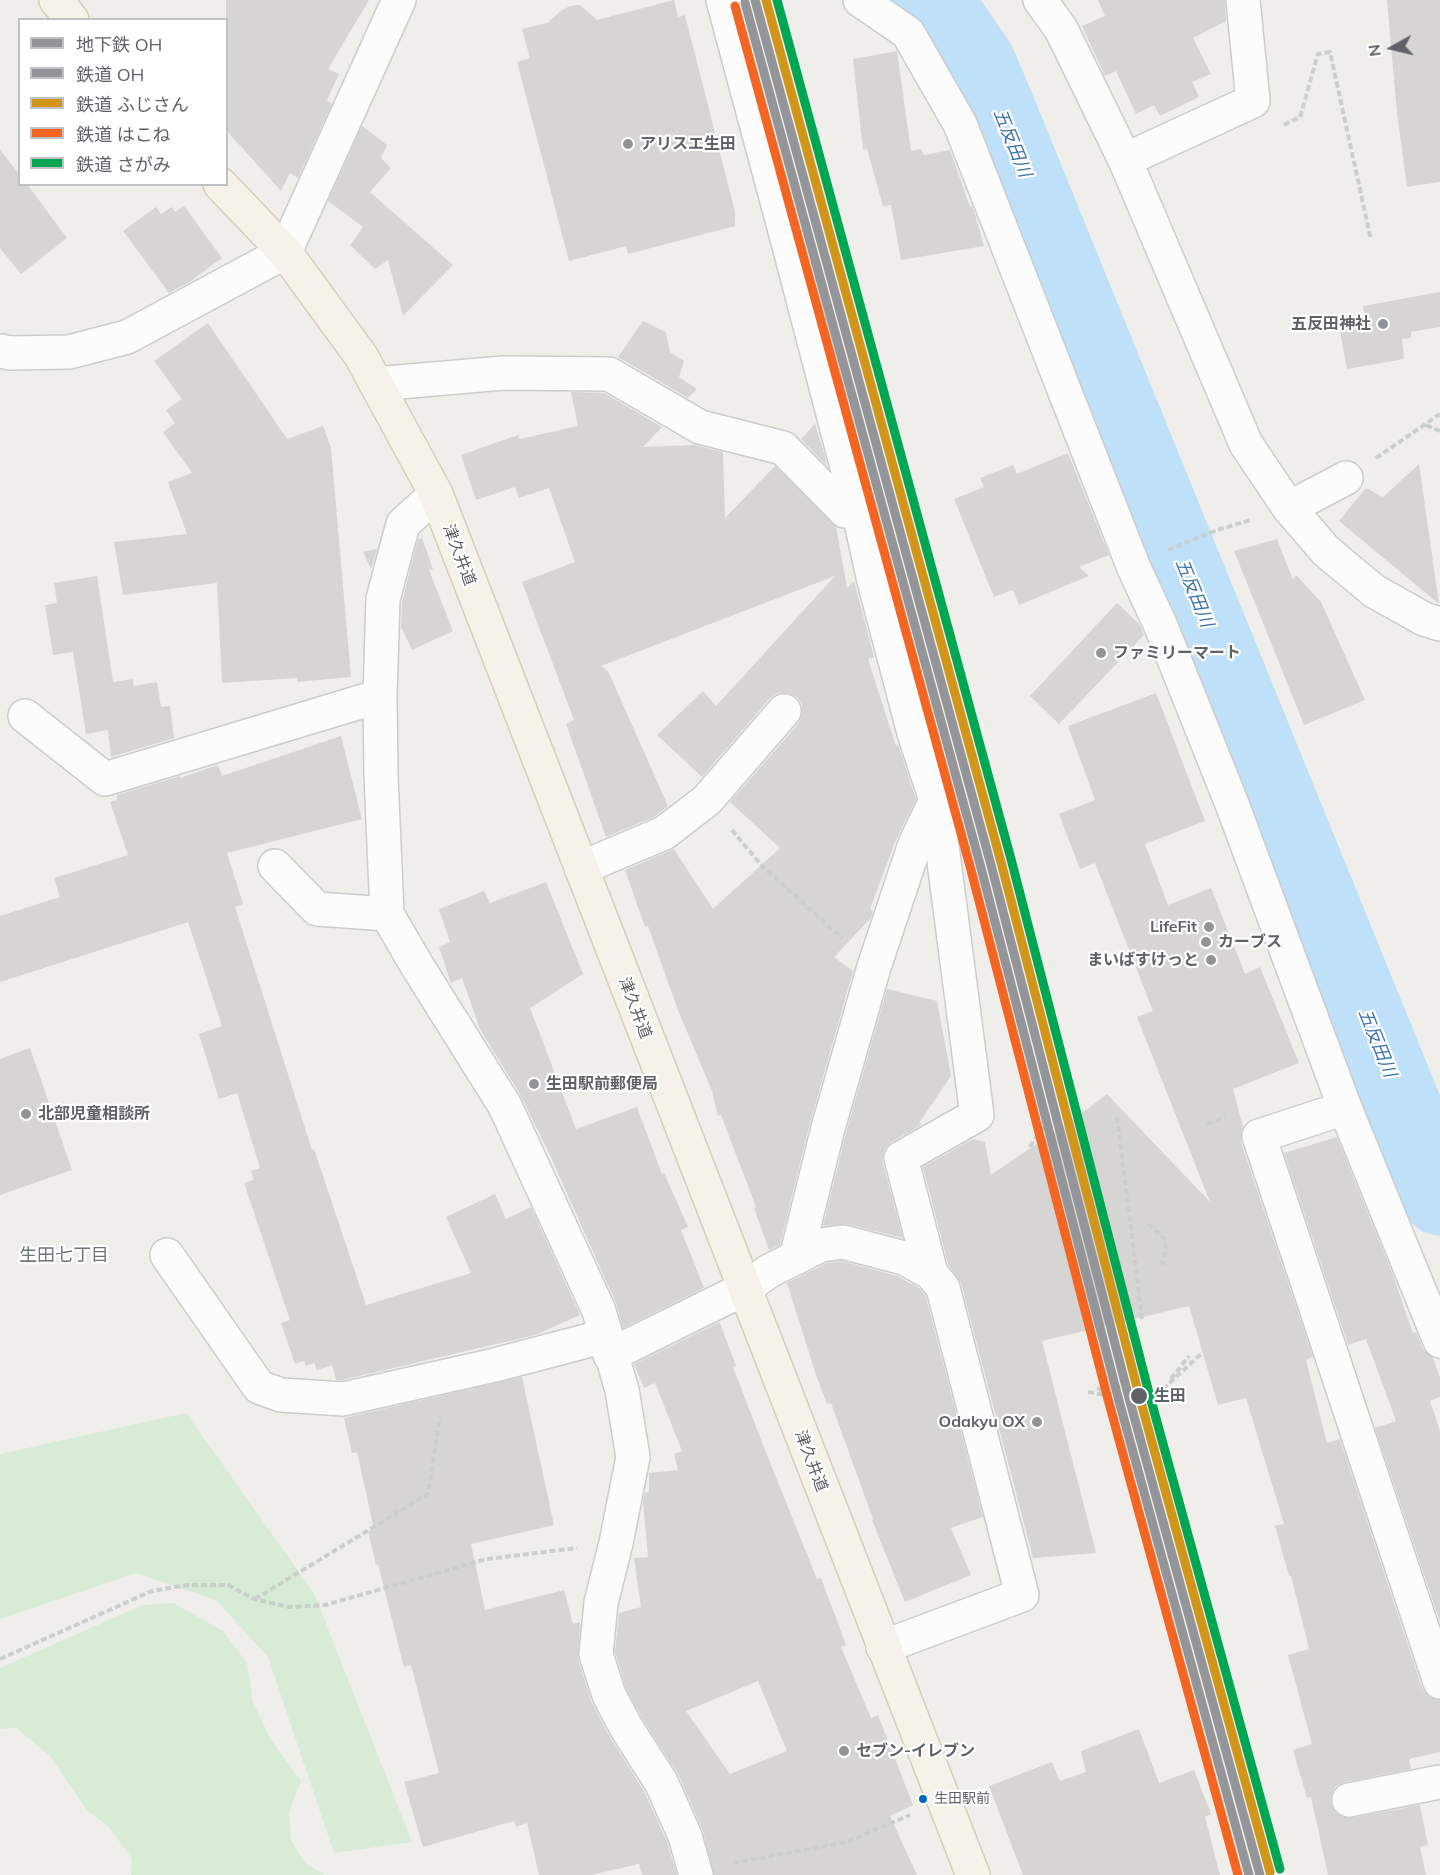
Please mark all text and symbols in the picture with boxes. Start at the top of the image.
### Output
legend [18,18,228,186]
north arrow [1362,18,1422,78]
text: 地下鉄 OH [76,33,162,56]
text: N [1363,43,1385,58]
text: 鉄道 OH [76,63,144,86]
text: 鉄道 ふじさん [76,93,189,116]
water label: 五反田川 [989,106,1035,180]
text: 鉄道 はこね [76,123,171,146]
place label: アリスエ生田 [640,134,736,154]
marker: アリスエ生田 [621,137,635,151]
text: 鉄道 さがみ [76,153,171,176]
place label: 五反田神社 [1291,314,1371,334]
marker: 五反田神社 [1376,317,1390,331]
street label: 津久井道 [439,522,479,588]
water label: 五反田川 [1171,556,1217,630]
place label: ファミリーマート [1113,643,1241,663]
marker: ファミリーマート [1094,646,1108,660]
place label: LifeFit [1150,917,1197,937]
marker: LifeFit [1202,920,1216,934]
place label: カーブス [1218,932,1282,952]
marker: カーブス [1199,935,1213,949]
place label: まいばすけっと [1087,950,1199,970]
marker: まいばすけっと [1204,953,1218,967]
street label: 津久井道 [615,975,655,1041]
water label: 五反田川 [1354,1006,1400,1080]
place label: 生田駅前郵便局 [546,1074,658,1094]
marker: 生田駅前郵便局 [527,1077,541,1091]
place label: 北部児童相談所 [38,1104,150,1124]
marker: 北部児童相談所 [19,1107,33,1121]
district label: 生田七丁目 [19,1245,109,1267]
marker: 生田 [1129,1386,1149,1406]
place label: 生田 [1154,1386,1186,1406]
place label: Odakyu OX [939,1412,1025,1432]
marker: Odakyu OX [1030,1415,1044,1429]
street label: 津久井道 [791,1428,831,1494]
place label: セブン-イレブン [856,1741,975,1761]
marker: セブン-イレブン [837,1744,851,1758]
place label: 生田駅前 [934,1791,990,1807]
marker: 生田駅前 [917,1793,929,1805]

